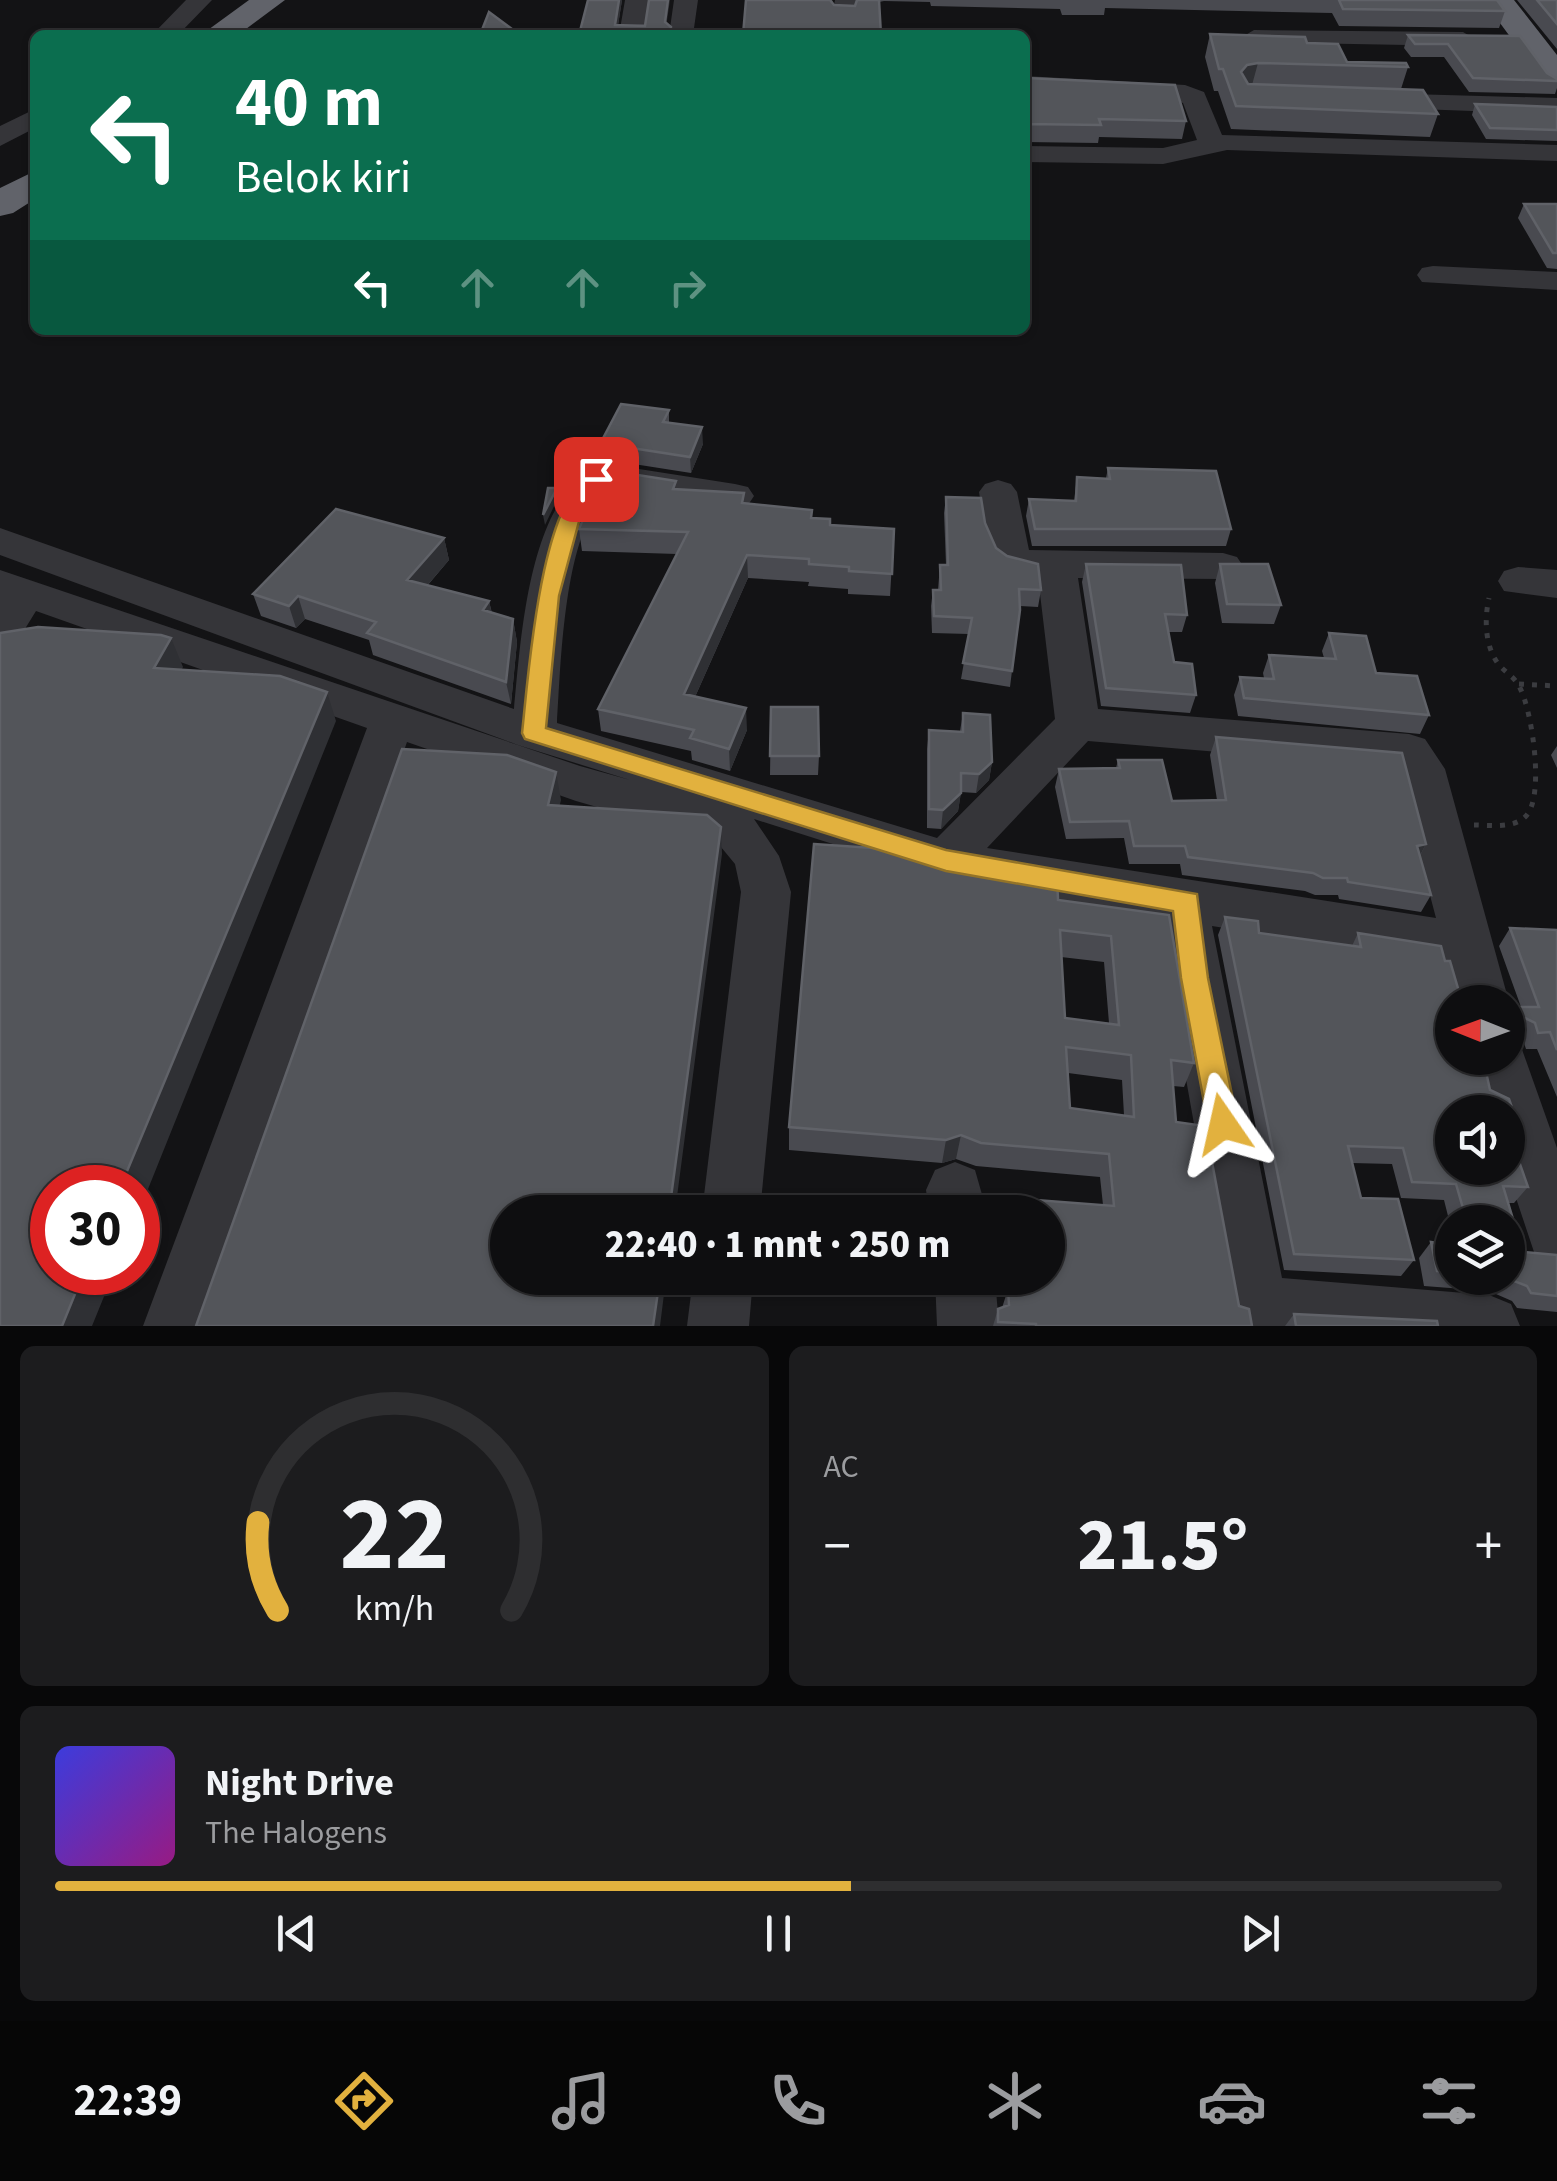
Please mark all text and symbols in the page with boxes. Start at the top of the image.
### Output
text: 40 m [235,53,383,153]
icon: left [70,70,200,200]
text: Belok kiri [235,146,411,210]
icon: left [345,260,400,315]
icon: ahead [450,260,505,315]
icon: ahead [555,260,610,315]
icon: right [660,260,715,315]
pin [554,437,639,522]
icon: arrive [569,452,624,507]
north arrow [1435,985,1525,1075]
map controls [1435,985,1525,1295]
position arrow [1171,1072,1275,1176]
button: sound [1435,1095,1525,1185]
speed limit sign: 30 [30,1165,160,1295]
button: layers [1435,1205,1525,1295]
text: 22:40 · 1 mnt · 250 m [605,1218,950,1272]
text: AC [824,1444,859,1490]
text: 22 [339,1462,449,1610]
text: 21.5° [1077,1492,1248,1599]
text: − [824,1508,851,1586]
text: + [1475,1508,1502,1586]
text: km/h [355,1583,434,1634]
text: Night Drive [205,1756,394,1810]
text: The Halogens [205,1810,387,1856]
icon: previous [269,1906,324,1961]
icon: pause [751,1906,806,1961]
icon: next [1233,1906,1288,1961]
icon: directions [329,2066,399,2136]
icon: music [546,2066,616,2136]
icon: phone [763,2066,833,2136]
icon: climate [980,2066,1050,2136]
icon: car [1197,2066,1267,2136]
icon: filters [1414,2066,1484,2136]
text: 22:39 [73,2069,182,2133]

